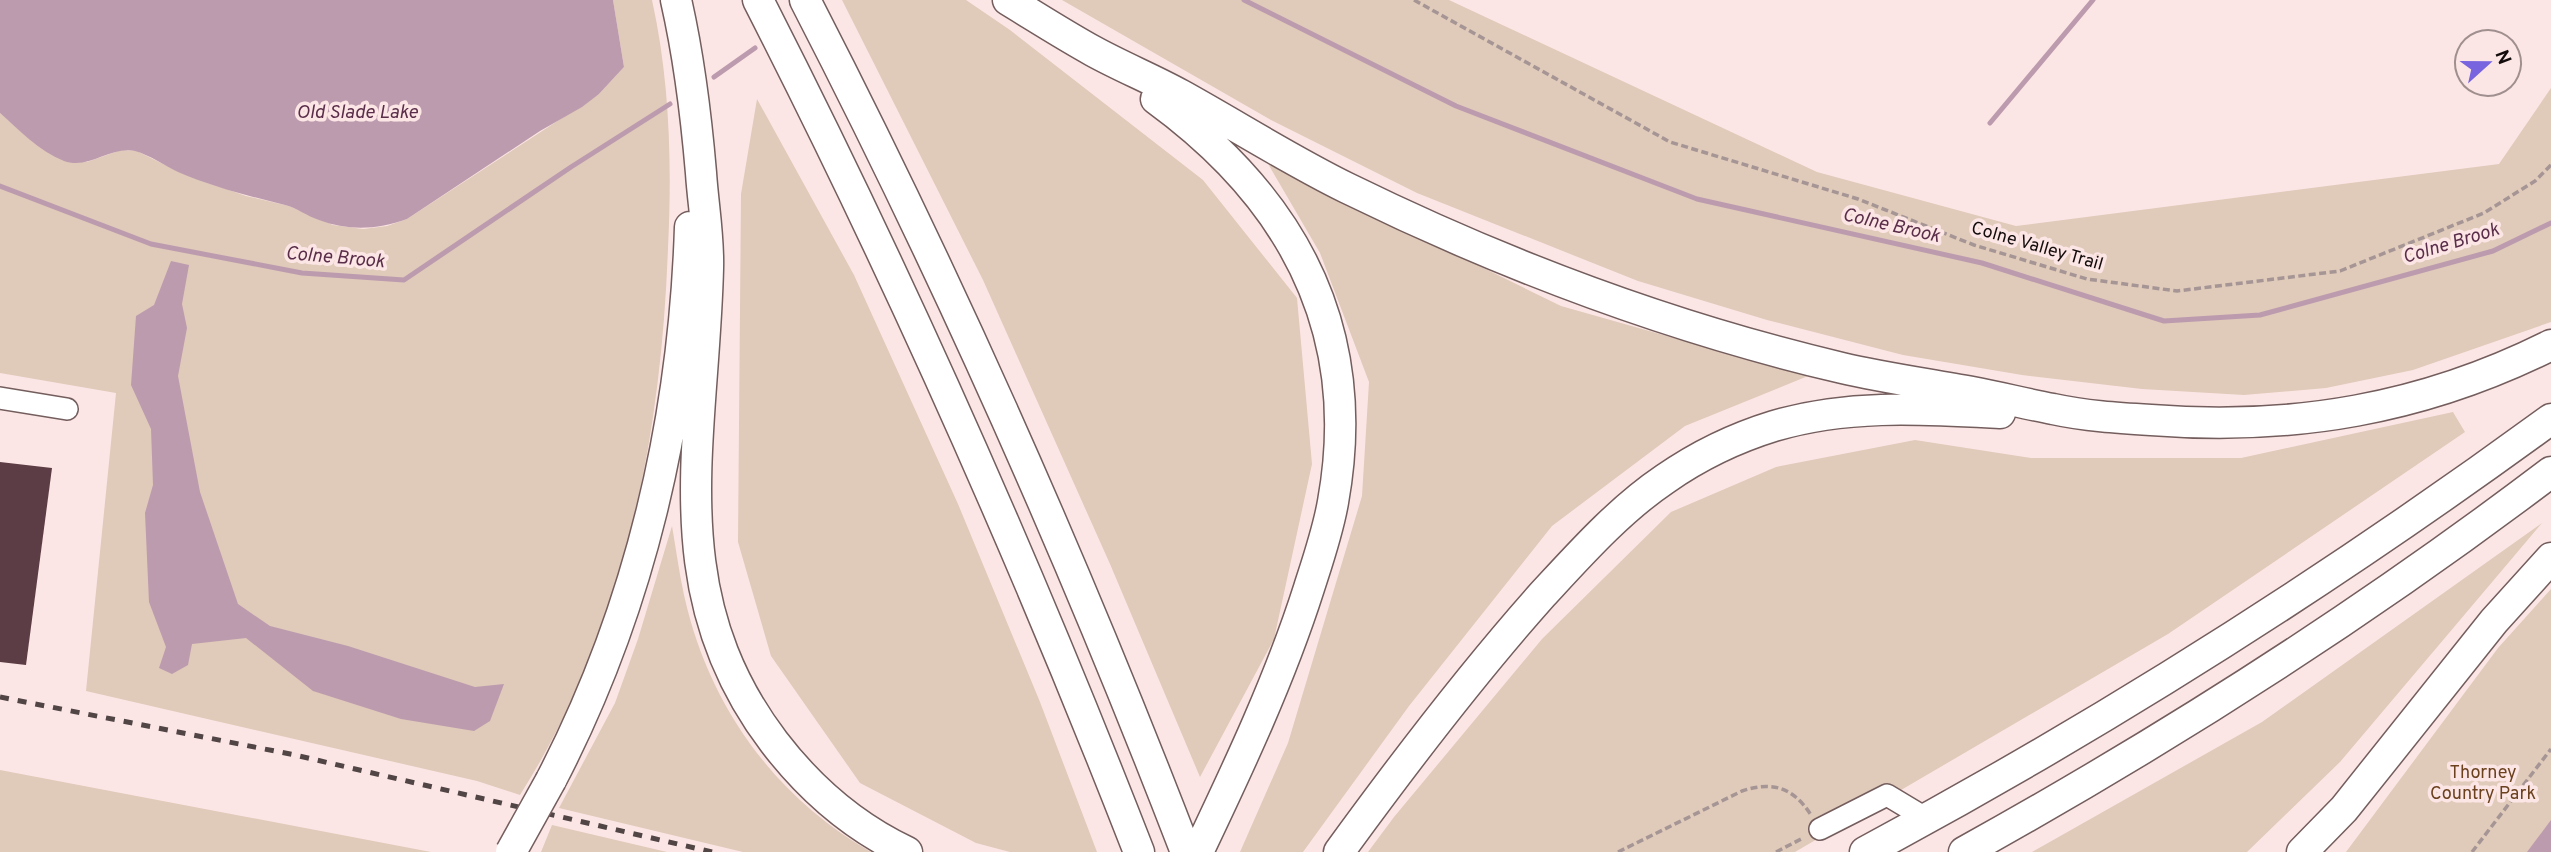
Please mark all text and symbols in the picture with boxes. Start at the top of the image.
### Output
north arrow [2453,28,2523,98]
text: N [2488,47,2516,68]
water label: Old Slade Lake [296,101,418,125]
water label: Colne Brook [1840,203,1943,249]
street label: Colne Valley Trail [1968,217,2106,277]
water label: Colne Brook [2400,218,2503,270]
water label: Colne Brook [284,242,386,274]
park label: Thorney Country Park [2430,762,2536,806]

